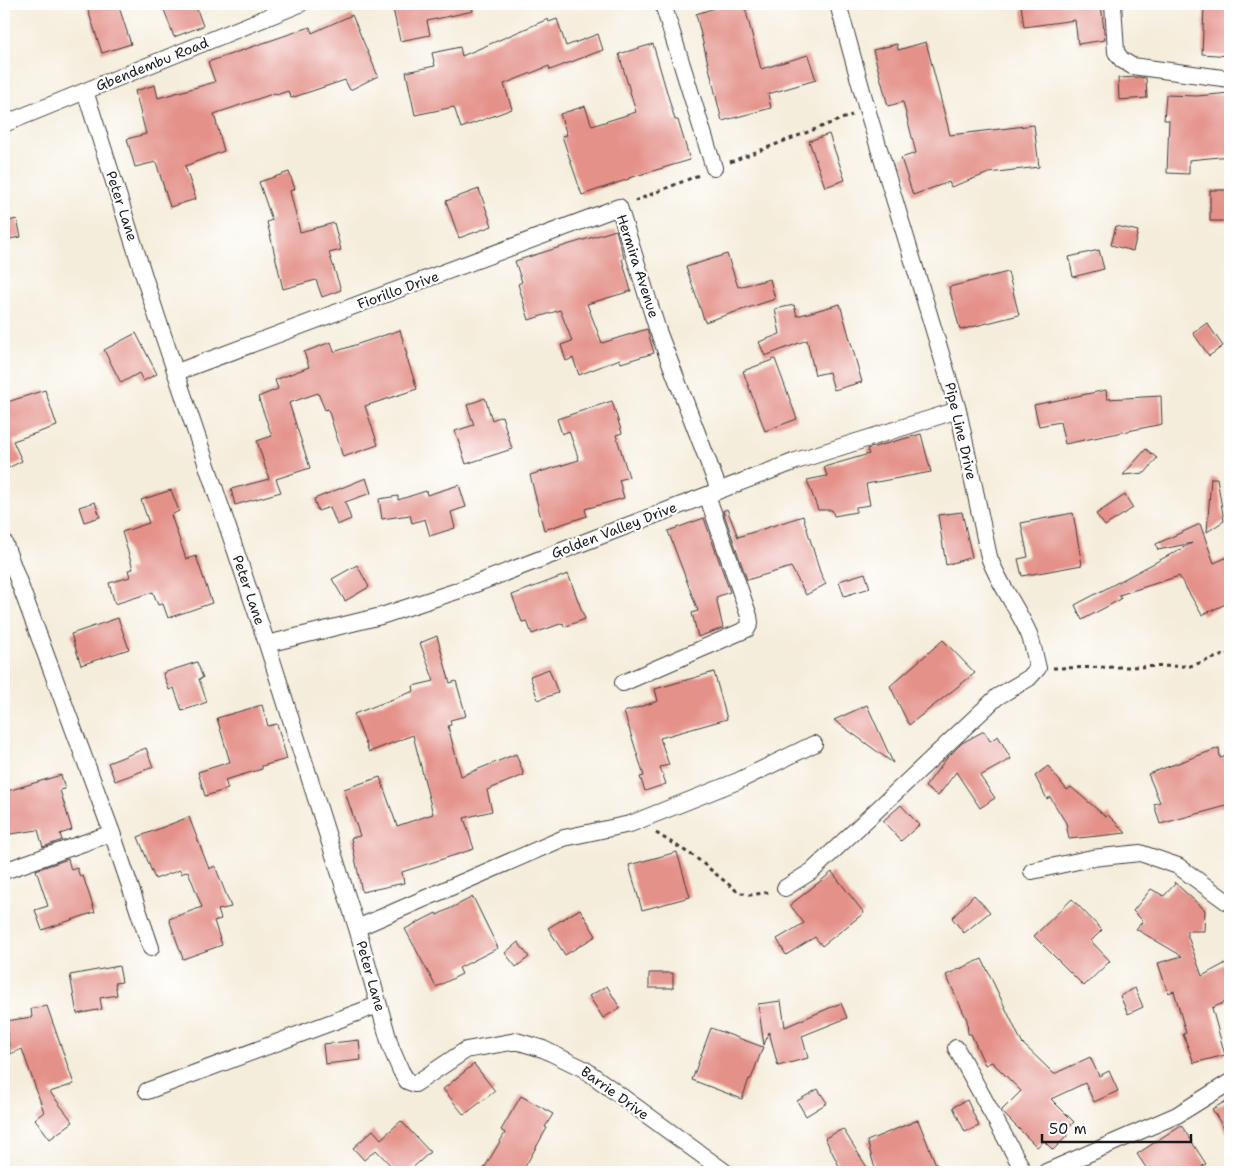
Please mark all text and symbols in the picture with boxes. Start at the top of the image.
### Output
street label: Gbendembu Road [93,33,211,95]
street label: Peter Lane [102,169,142,243]
street label: Hermira Avenue [613,212,663,320]
street label: Fiorillo Drive [355,267,441,313]
street label: Pipe Line Drive [941,381,981,481]
street label: Golden Valley Drive [549,498,679,562]
street label: Peter Lane [229,553,269,627]
street label: Peter Lane [352,939,390,1013]
street label: Barrie Drive [577,1062,653,1124]
scale bar [1042,1111,1190,1143]
text: 50 m [1049,1119,1087,1139]

